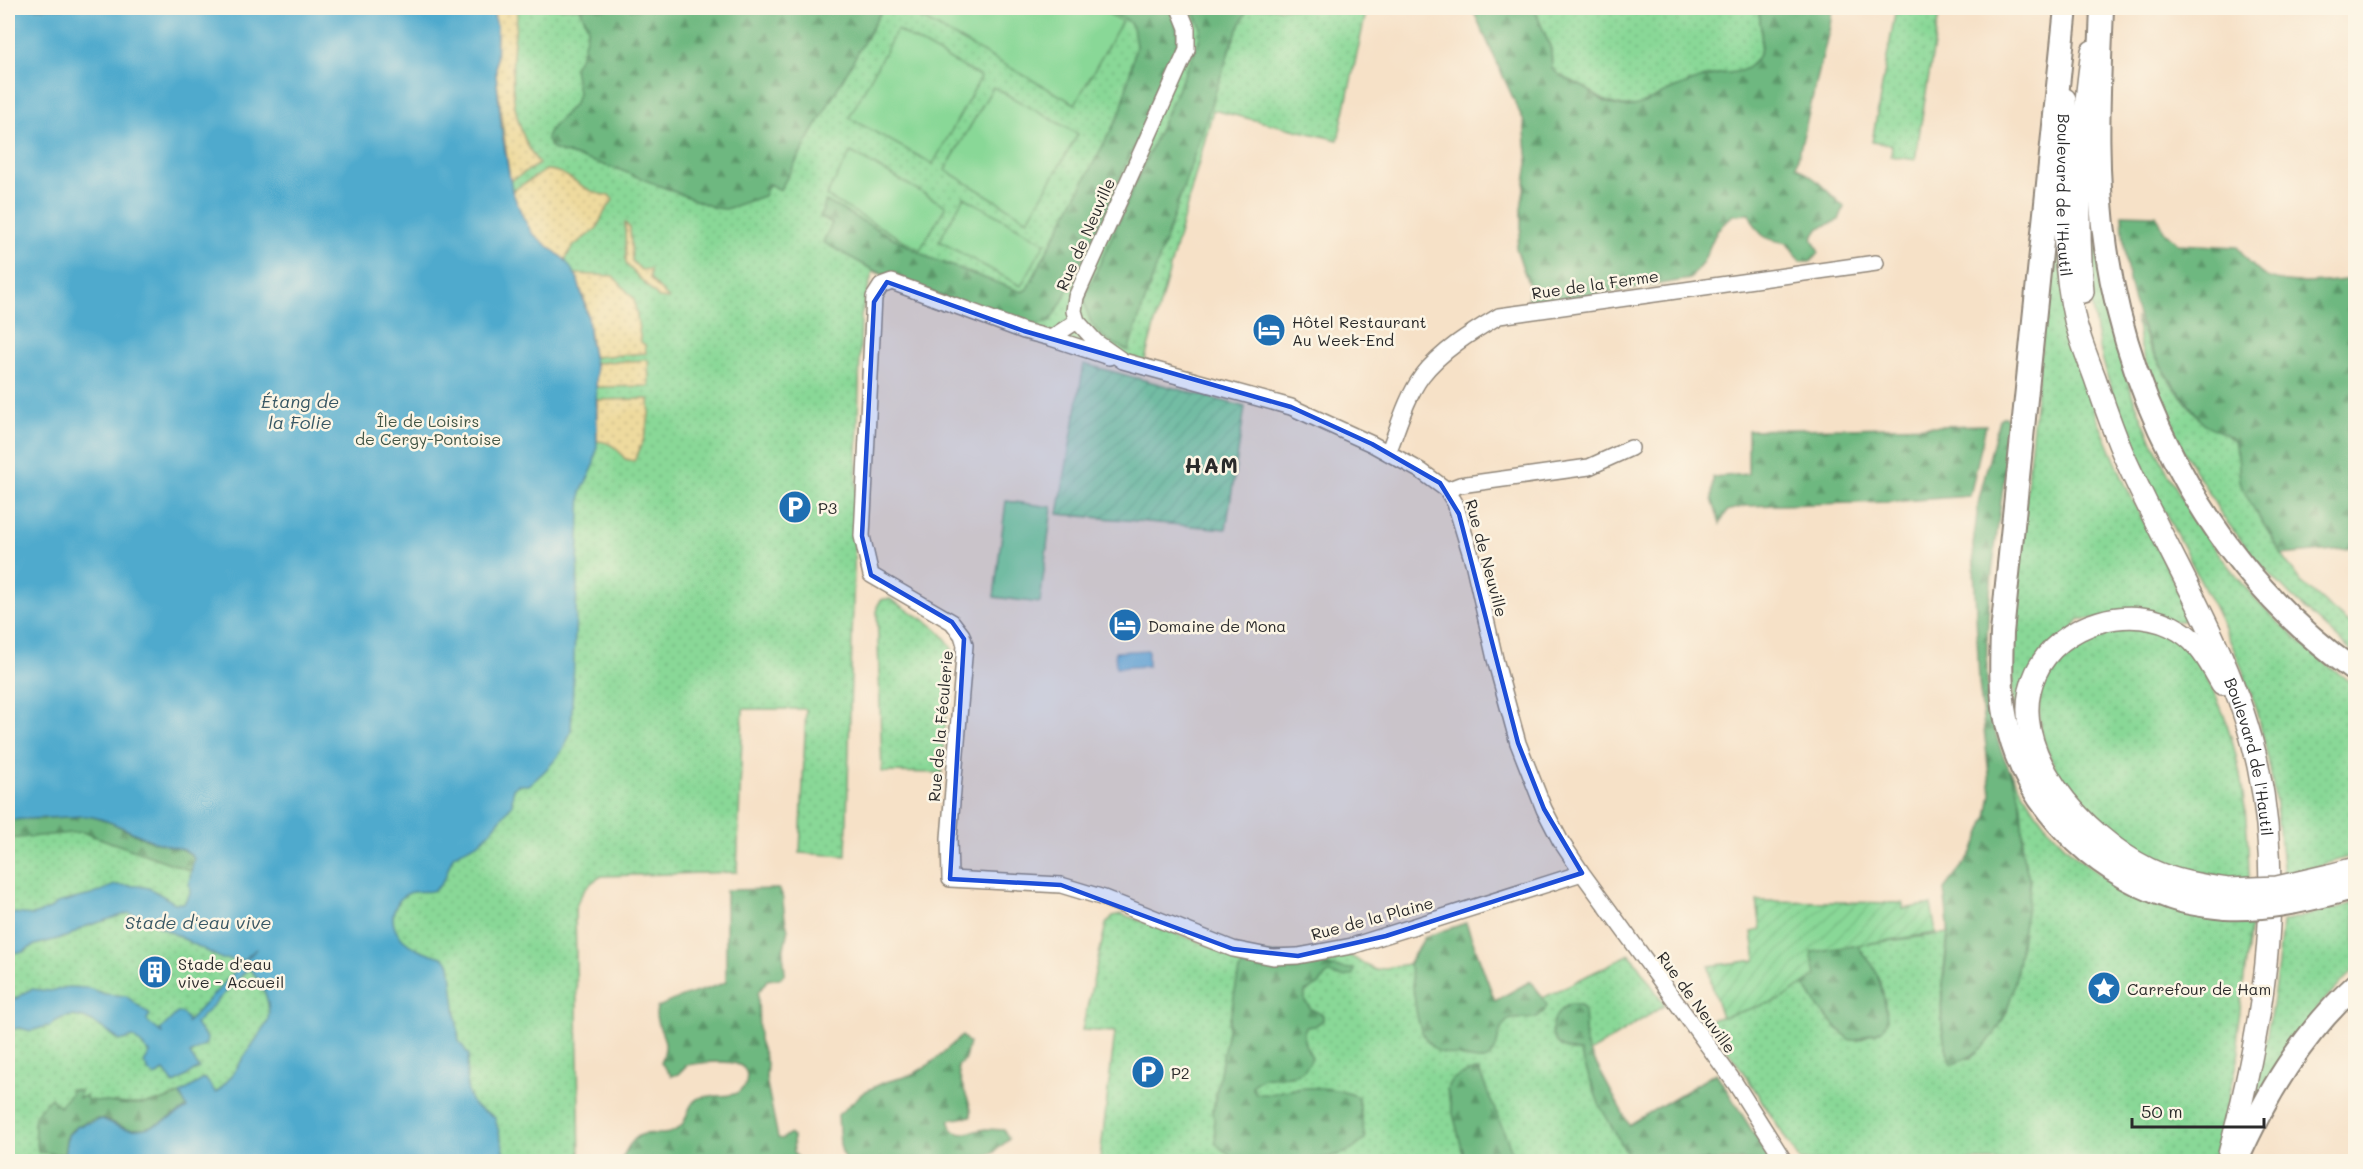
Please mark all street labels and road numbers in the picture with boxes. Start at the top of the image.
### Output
street label: Boulevard de l'Hautil [2053,113,2078,277]
street label: Rue de Neuville [1051,174,1119,294]
street label: Rue de la Ferme [1530,265,1660,303]
street label: Rue de Neuville [1461,497,1513,619]
street label: Rue de la Féculerie [923,649,957,803]
street label: Boulevard de l'Hautil [2221,674,2278,837]
street label: Rue de la Plaine [1309,892,1435,944]
street label: Rue de Neuville [1653,947,1741,1057]

